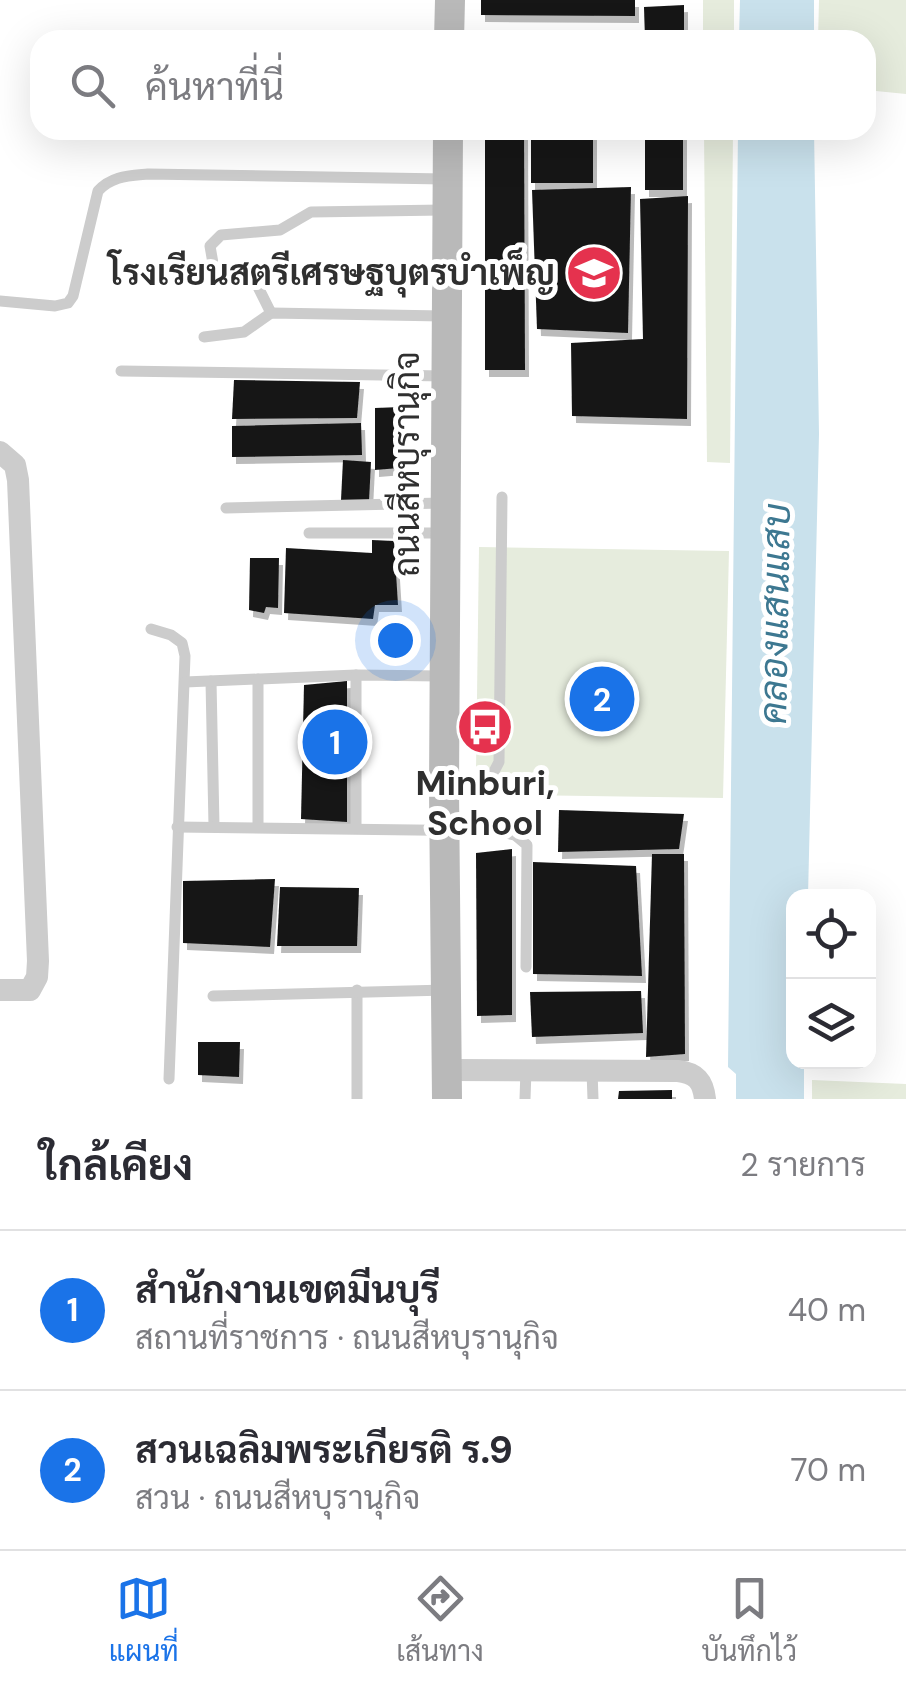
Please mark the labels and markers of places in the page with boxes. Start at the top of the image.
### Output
school or university icon: โรงเรียนสตรีเศรษฐบุตรบำเพ็ญ [564,243,624,303]
place label: โรงเรียนสตรีเศรษฐบุตรบำเพ็ญ [106,247,555,298]
pin: 2 [570,662,634,736]
bus stop icon: Minburi, School [455,697,515,757]
pin: 1 [302,704,368,780]
place label: Minburi, School [415,760,555,846]

